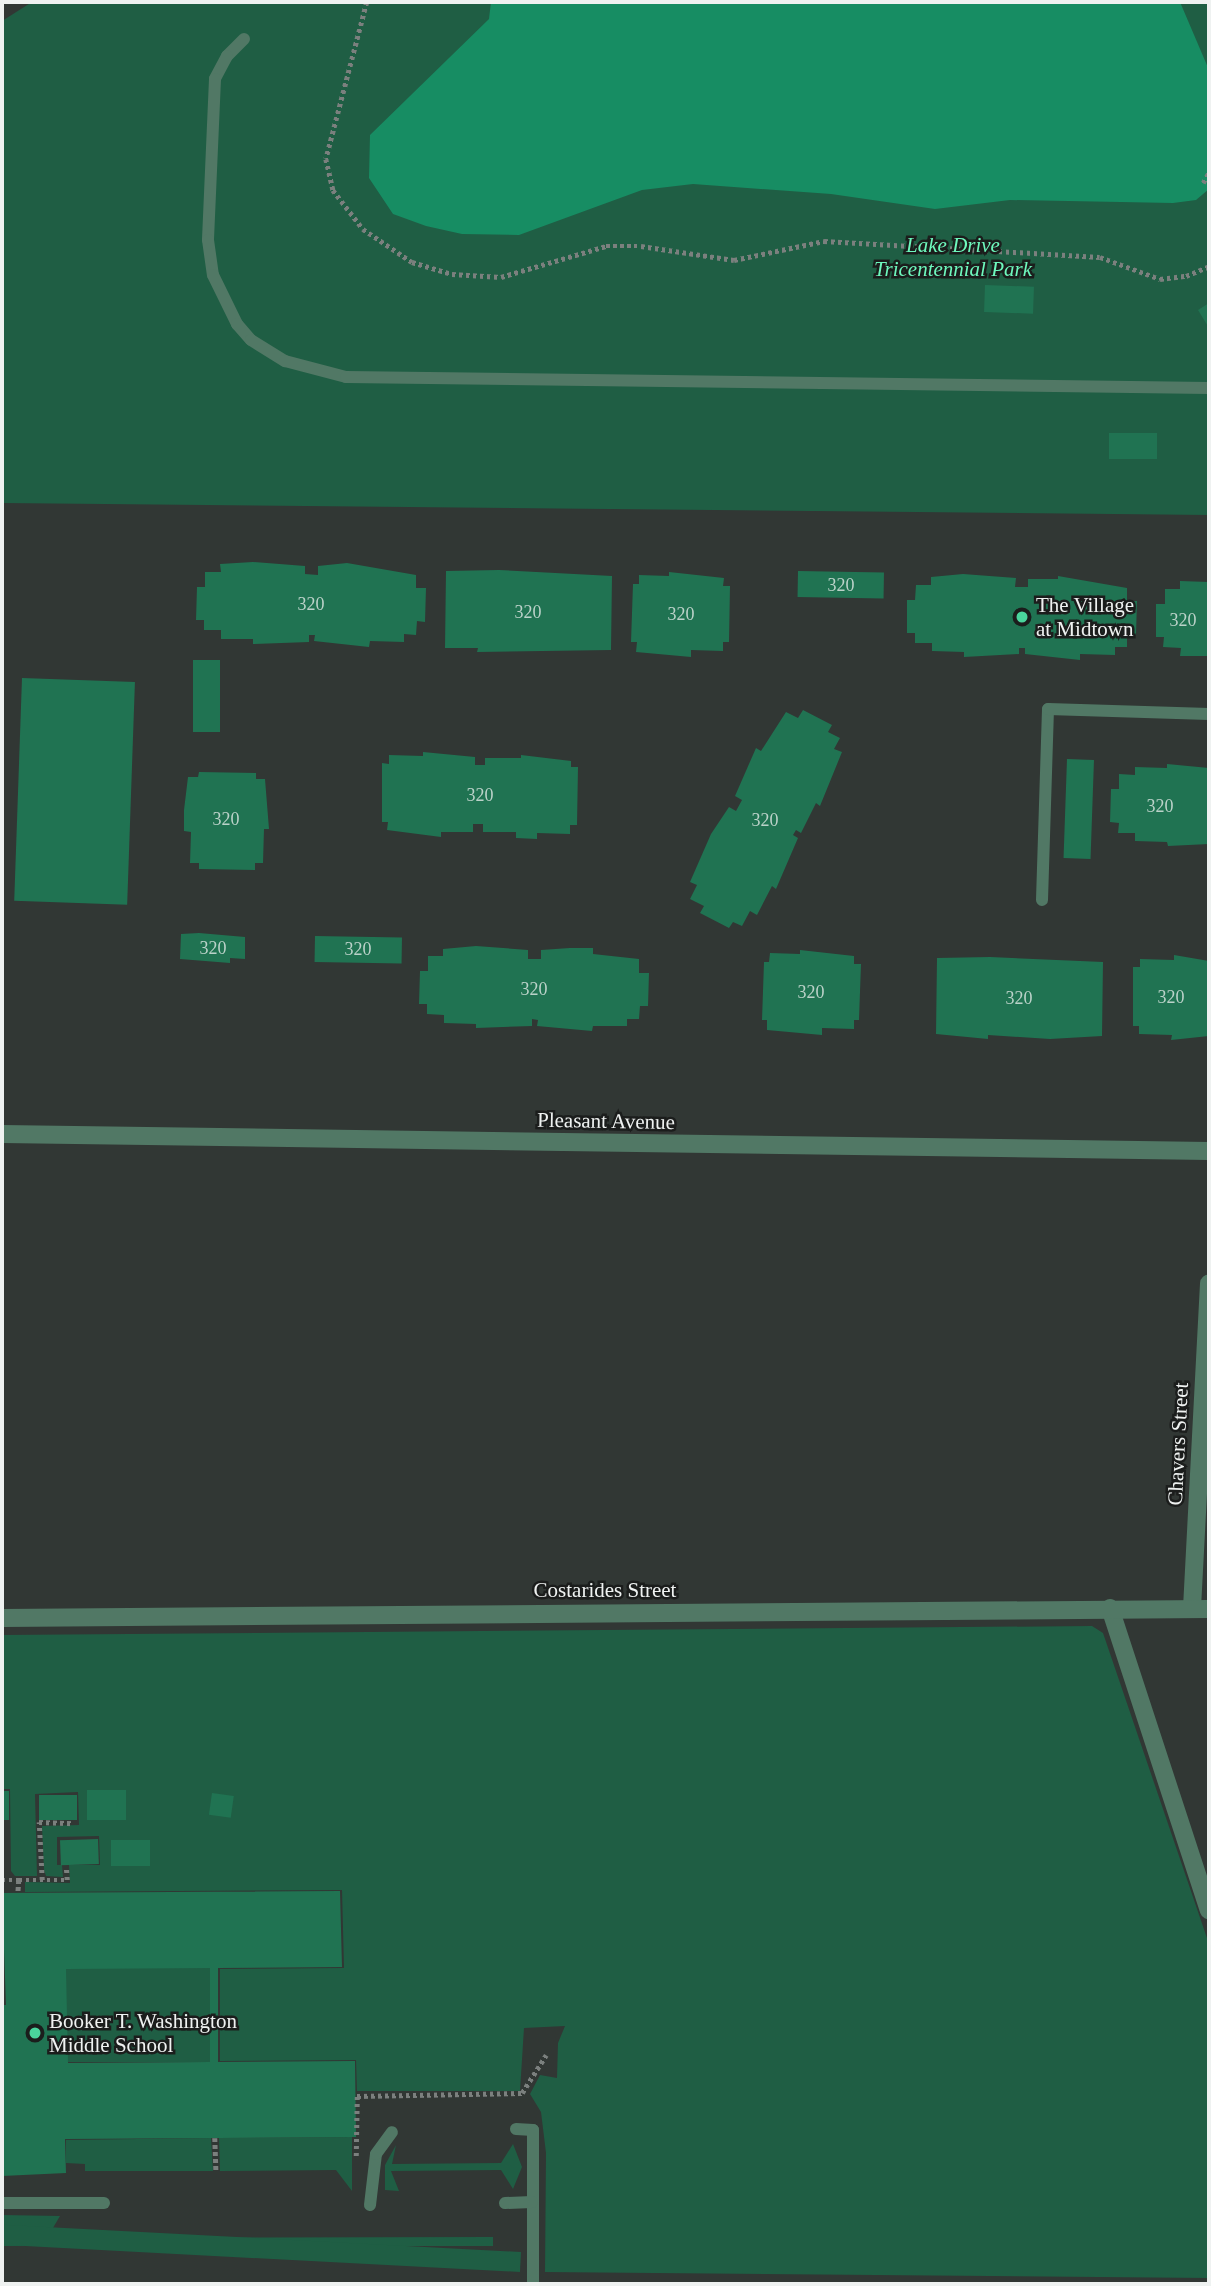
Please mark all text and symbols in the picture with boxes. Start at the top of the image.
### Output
park label: Lake Drive Tricentennial Park [874,232,1032,282]
house number: 320 [828,574,854,596]
place label: The Village at Midtown [1036,592,1134,642]
house number: 320 [298,593,324,615]
house number: 320 [514,601,542,623]
house number: 320 [668,603,694,625]
marker: The Village at Midtown [1014,609,1030,625]
house number: 320 [1170,609,1196,631]
house number: 320 [466,784,494,806]
house number: 320 [1147,795,1174,817]
house number: 320 [212,808,240,830]
house number: 320 [752,809,778,831]
house number: 320 [200,937,226,959]
house number: 320 [344,938,372,960]
house number: 320 [520,978,548,1000]
house number: 320 [798,981,824,1003]
house number: 320 [1158,986,1184,1008]
house number: 320 [1006,987,1032,1009]
street label: Pleasant Avenue [536,1107,676,1135]
street label: Chavers Street [1162,1382,1194,1506]
street label: Costarides Street [534,1577,676,1603]
place label: Booker T. Washington Middle School [49,2008,238,2058]
marker: Booker T. Washington Middle School [27,2025,43,2041]

